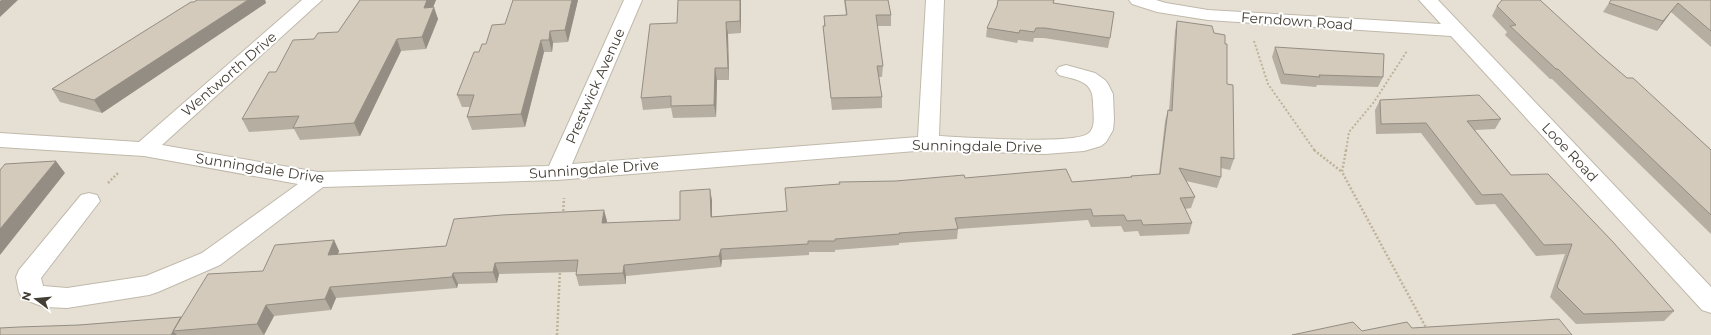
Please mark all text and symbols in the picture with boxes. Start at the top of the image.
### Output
street label: Ferndown Road [1240,8,1354,34]
street label: Prestwick Avenue [561,25,629,147]
street label: Wentworth Drive [178,28,280,120]
street label: Looe Road [1538,119,1602,185]
street label: Sunningdale Drive [912,136,1042,156]
street label: Sunningdale Drive [194,149,326,187]
street label: Sunningdale Drive [528,155,660,183]
north arrow [16,279,56,319]
text: N [18,290,34,302]

